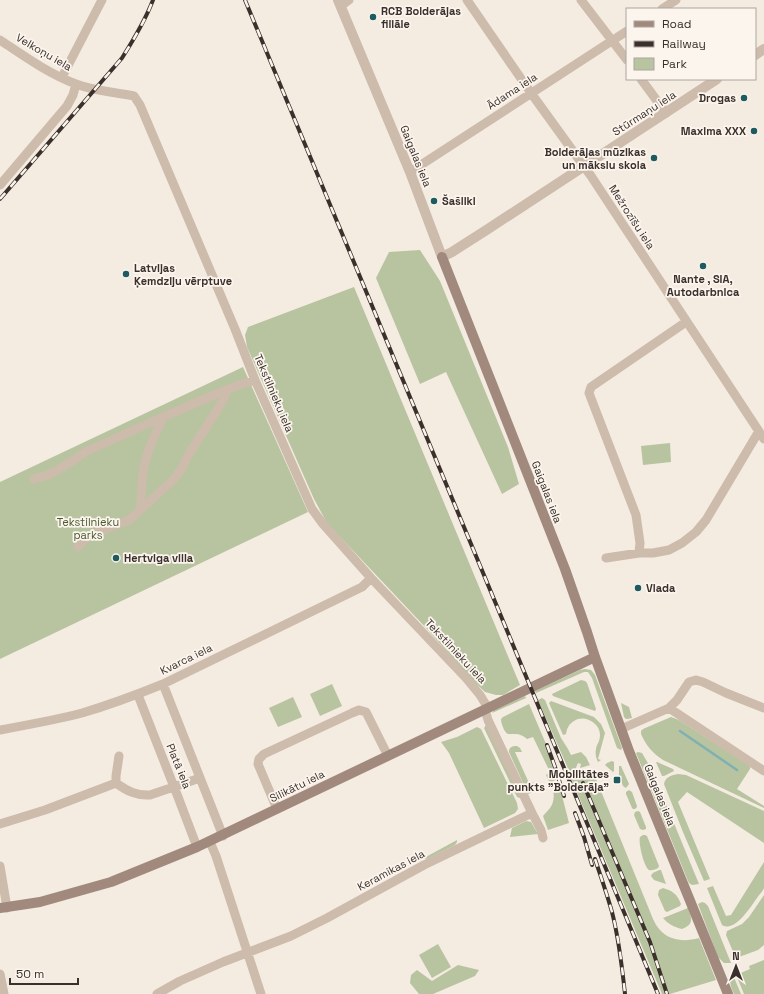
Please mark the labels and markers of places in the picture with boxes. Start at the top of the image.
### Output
place label: RCB Bolderājas filiāle [381,4,461,31]
marker: RCB Bolderājas filiāle [368,12,378,22]
place label: Drogas [699,91,736,105]
marker: Drogas [739,93,749,103]
place label: Maxima XXX [681,124,746,138]
marker: Maxima XXX [749,126,759,136]
place label: Bolderājas mūzikas un mākslu skola [544,145,647,172]
marker: Bolderājas mūzikas un mākslu skola [649,153,659,163]
place label: Šašliki [442,194,476,208]
marker: Šašliki [429,196,439,206]
place label: Latvijas Ķemdziju vērptuve [134,261,232,288]
marker: Nante , SIA, Autodarbnica [698,261,708,271]
marker: Latvijas Ķemdziju vērptuve [121,269,131,279]
place label: Nante , SIA, Autodarbnica [667,272,740,299]
place label: Hertviga villa [124,551,194,565]
marker: Hertviga villa [111,553,121,563]
place label: Viada [646,581,676,595]
marker: Viada [633,583,643,593]
place label: Mobilitātes punkts "Bolderāja" [507,767,609,794]
marker: Mobilitātes punkts "Bolderāja" [612,775,622,785]

